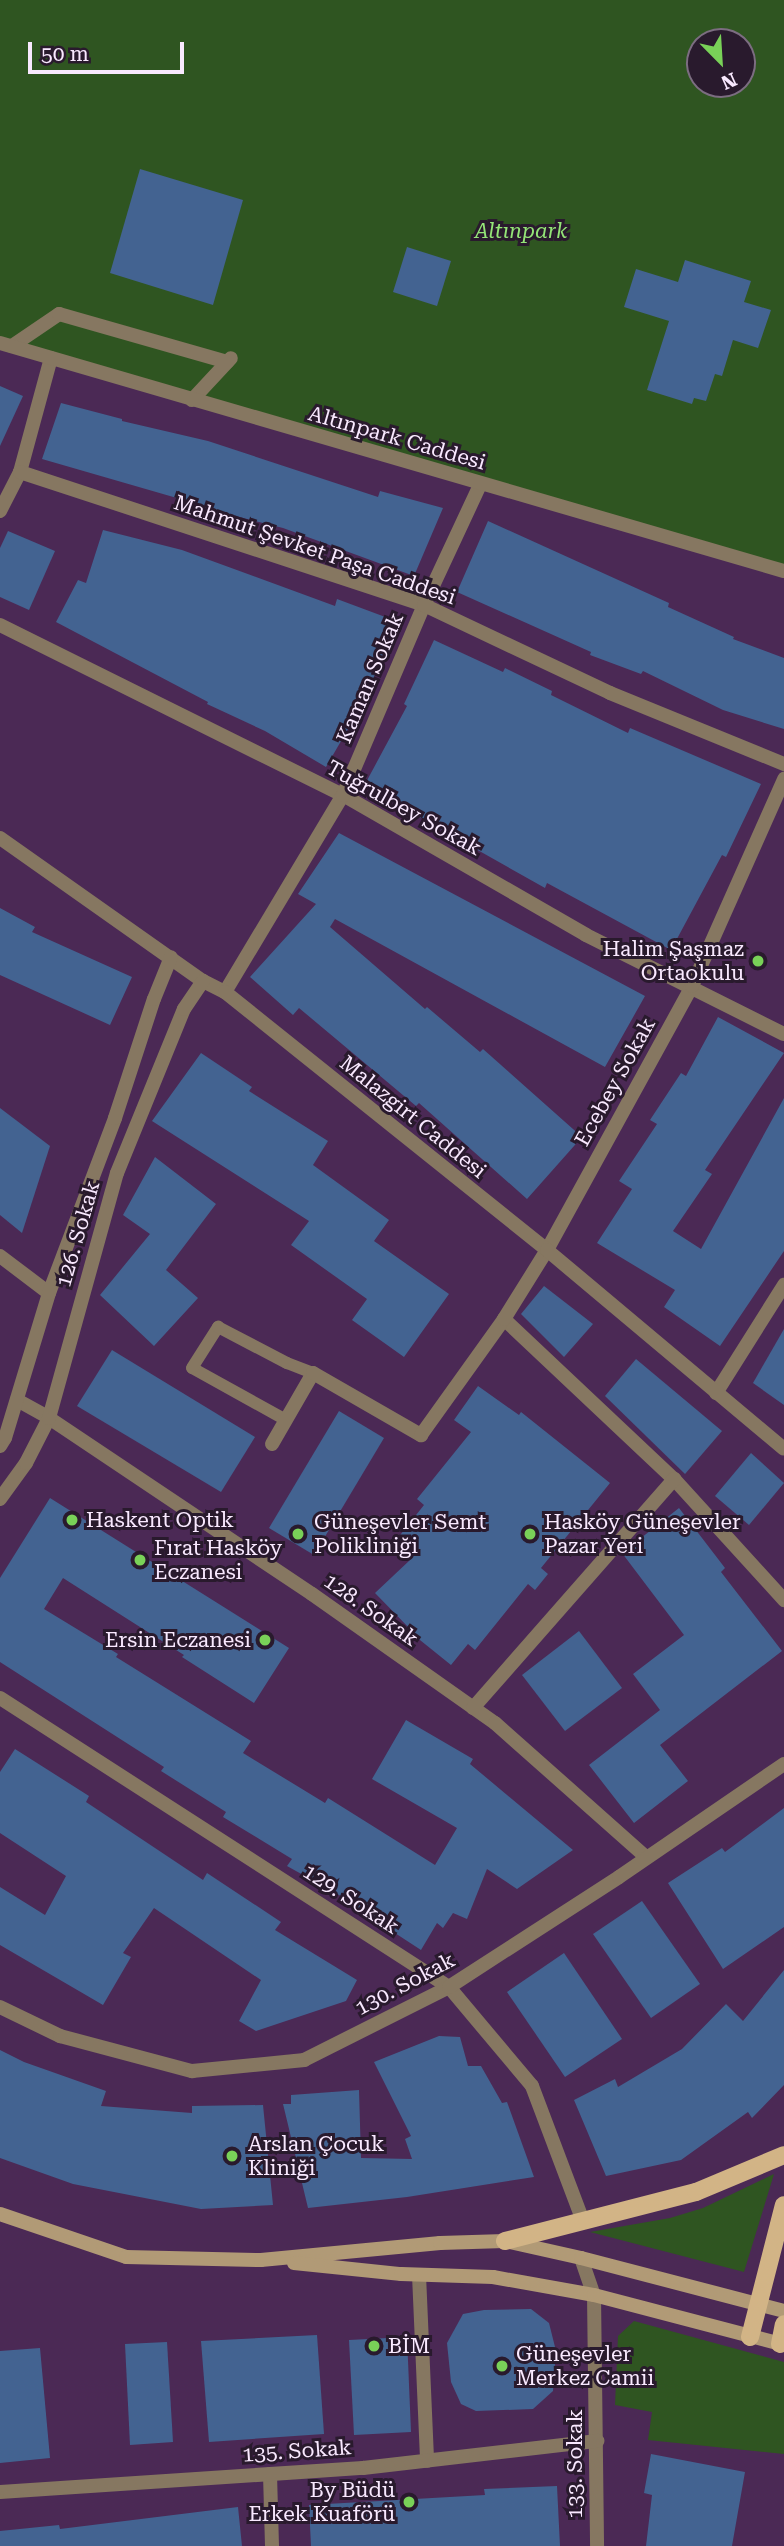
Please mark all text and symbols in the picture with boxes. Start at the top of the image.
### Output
scale bar [32,28,187,72]
north arrow [686,28,756,98]
text: 50 m [41,42,89,66]
text: N [718,67,740,94]
park label: Altınpark [475,218,567,244]
street label: Altınpark Caddesi [306,401,488,475]
street label: Mahmut Şevket Paşa Caddesi [171,490,459,610]
street label: Kaman Sokak [331,609,409,747]
street label: Tuğrulbey Sokak [322,755,486,861]
place label: Halim Şaşmaz Ortaokulu [603,936,744,986]
marker: Halim Şaşmaz Ortaokulu [750,953,766,969]
street label: Ecebey Sokak [569,1013,661,1151]
street label: Malazgirt Caddesi [335,1050,491,1184]
street label: 126. Sokak [51,1178,105,1290]
place label: Haskent Optik [86,1507,234,1533]
place label: Güneşevler Semt Polikliniği [314,1509,486,1559]
place label: Hasköy Güneşevler Pazar Yeri [544,1509,741,1559]
marker: Haskent Optik [64,1512,80,1528]
marker: Güneşevler Semt Polikliniği [288,1524,308,1544]
marker: Hasköy Güneşevler Pazar Yeri [522,1526,538,1542]
place label: Fırat Hasköy Eczanesi [154,1535,282,1585]
marker: Fırat Hasköy Eczanesi [132,1552,148,1568]
street label: 128. Sokak [319,1568,423,1652]
place label: Ersin Eczanesi [105,1627,251,1653]
marker: Ersin Eczanesi [257,1632,273,1648]
street label: 129. Sokak [298,1859,404,1939]
street label: 130. Sokak [351,1947,459,2021]
place label: Arslan Çocuk Kliniği [248,2131,384,2181]
marker: Arslan Çocuk Kliniği [222,2146,242,2166]
place label: BİM [388,2333,430,2359]
marker: BİM [366,2338,382,2354]
place label: Güneşevler Merkez Camii [516,2341,654,2391]
marker: Güneşevler Merkez Camii [494,2358,510,2374]
street label: 133. Sokak [562,2409,588,2519]
street label: 135. Sokak [241,2435,353,2467]
place label: By Büdü Erkek Kuaförü [248,2477,395,2527]
marker: By Büdü Erkek Kuaförü [401,2494,417,2510]

